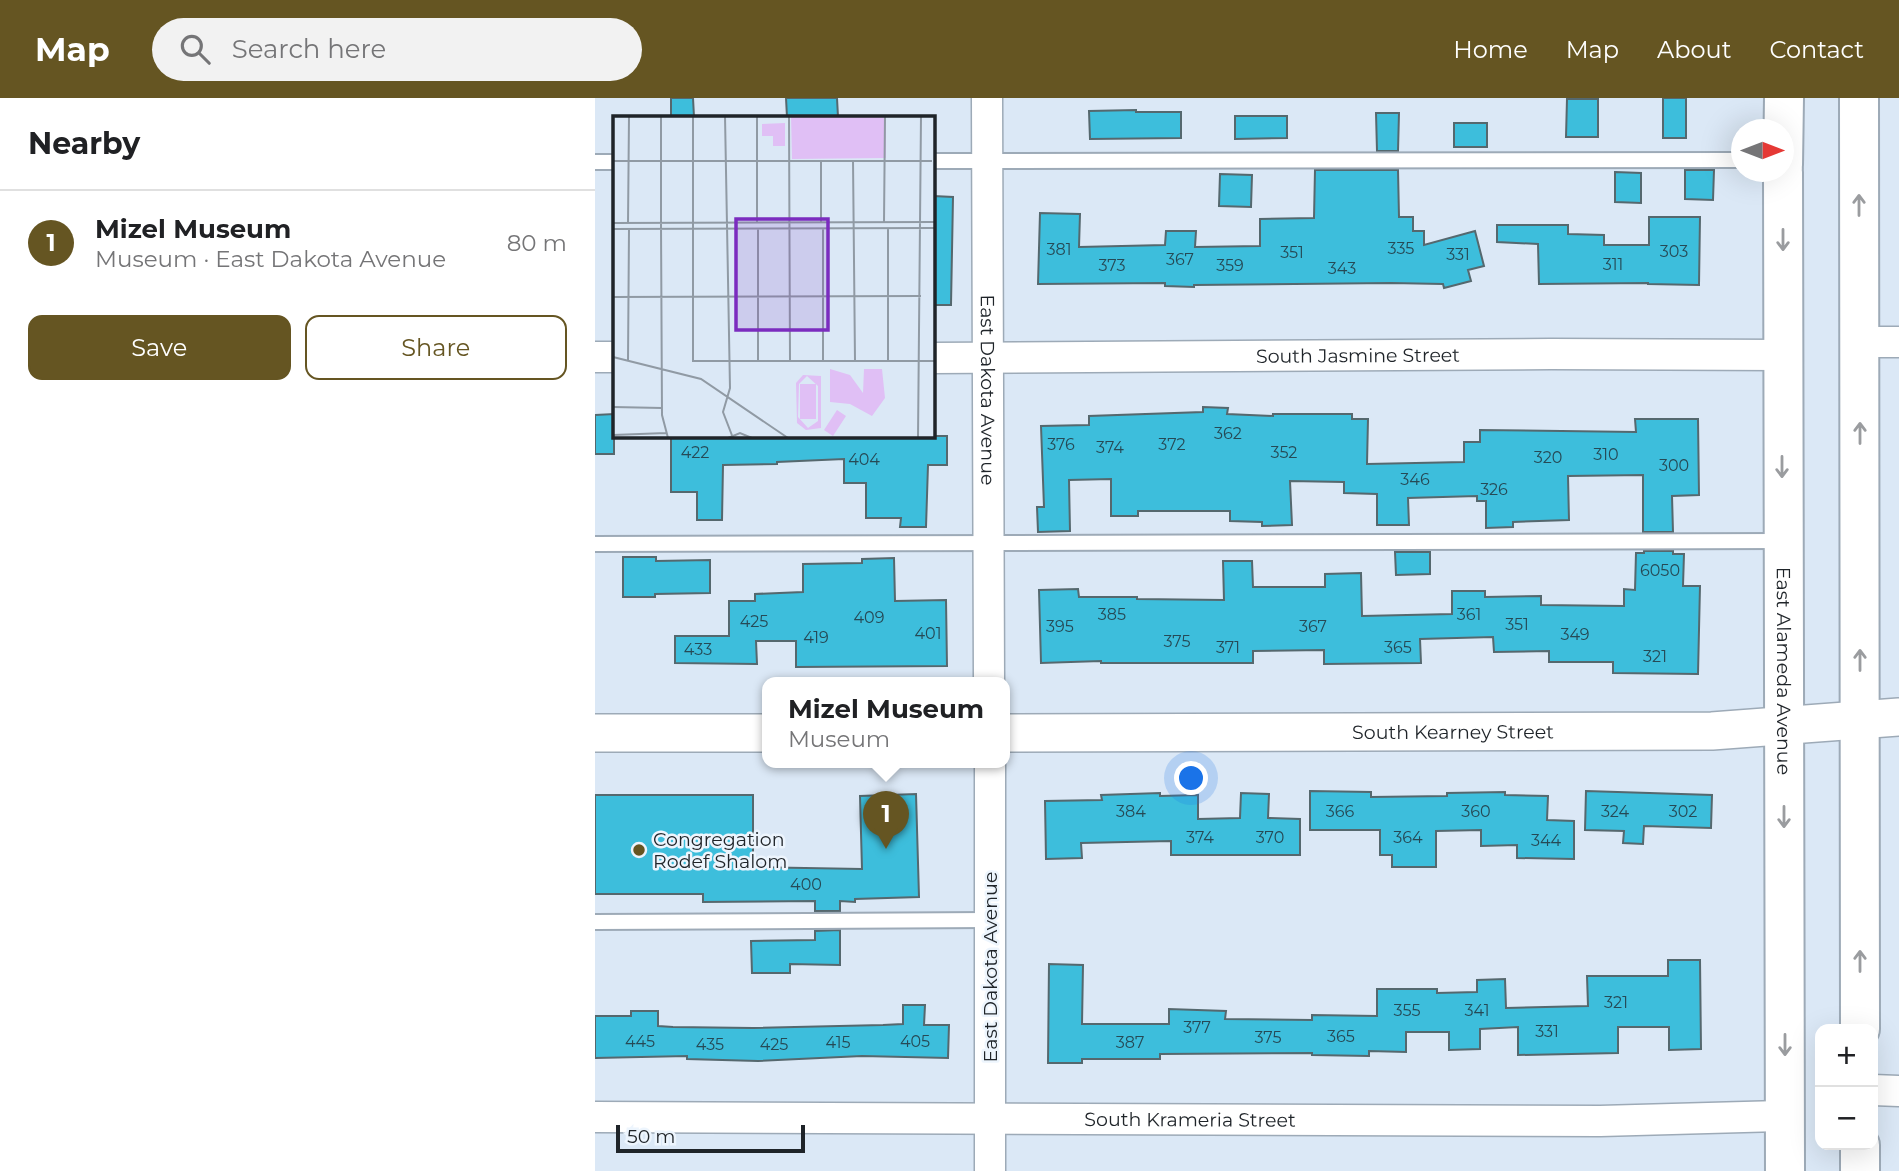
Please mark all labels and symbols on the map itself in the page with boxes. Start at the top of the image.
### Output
inset map [613,116,935,438]
north arrow [1731,119,1794,182]
one-way arrow [1852,194,1866,217]
one-way arrow [1776,228,1790,251]
house number: 335 [1388,239,1414,258]
house number: 381 [1046,240,1072,259]
house number: 303 [1660,242,1688,261]
house number: 351 [1280,243,1304,262]
house number: 331 [1446,245,1470,264]
house number: 367 [1166,250,1194,269]
house number: 311 [1603,255,1623,274]
house number: 373 [1098,256,1126,275]
house number: 359 [1216,256,1244,275]
house number: 343 [1328,259,1356,278]
street label: East Dakota Avenue [976,295,1000,485]
street label: South Jasmine Street [1256,343,1460,367]
one-way arrow [1853,421,1867,444]
house number: 362 [1214,424,1242,443]
house number: 376 [1047,435,1075,454]
house number: 372 [1158,435,1186,454]
house number: 374 [1096,438,1124,457]
house number: 422 [681,443,709,462]
house number: 352 [1271,443,1297,462]
house number: 310 [1593,445,1619,464]
house number: 320 [1534,448,1562,467]
house number: 404 [848,450,880,469]
one-way arrow [1776,455,1789,478]
house number: 300 [1659,456,1689,475]
house number: 346 [1400,470,1430,489]
house number: 326 [1480,480,1508,499]
house number: 6050 [1640,561,1680,580]
street label: East Alameda Avenue [1772,567,1796,775]
house number: 385 [1098,605,1126,624]
house number: 361 [1457,605,1481,624]
house number: 409 [854,608,884,627]
house number: 425 [740,612,768,631]
house number: 351 [1505,615,1529,634]
house number: 395 [1046,617,1074,636]
house number: 367 [1299,617,1327,636]
house number: 401 [915,624,941,643]
house number: 349 [1560,625,1590,644]
house number: 419 [803,628,829,647]
house number: 375 [1164,632,1191,651]
house number: 371 [1216,638,1240,657]
house number: 365 [1384,638,1412,657]
house number: 433 [684,640,712,659]
house number: 321 [1643,647,1667,666]
one-way arrow [1853,649,1867,672]
street label: South Kearney Street [1352,720,1554,744]
your location [1174,761,1208,795]
pin: 1 [863,791,909,849]
house number: 384 [1116,802,1146,821]
house number: 366 [1326,802,1355,821]
house number: 360 [1461,802,1491,821]
house number: 324 [1601,802,1630,821]
house number: 302 [1669,802,1697,821]
one-way arrow [1777,805,1791,828]
place label: Congregation Rodef Shalom [653,828,787,873]
house number: 374 [1186,828,1214,847]
house number: 370 [1256,828,1284,847]
house number: 364 [1393,828,1423,847]
house number: 344 [1531,831,1562,850]
marker: Congregation Rodef Shalom [631,842,647,858]
street label: East Dakota Avenue [979,872,1002,1062]
house number: 400 [790,875,822,894]
one-way arrow [1853,950,1867,973]
house number: 321 [1604,993,1628,1012]
house number: 355 [1394,1001,1420,1020]
house number: 341 [1465,1001,1489,1020]
house number: 377 [1183,1018,1211,1037]
house number: 331 [1535,1022,1559,1041]
house number: 365 [1327,1027,1355,1046]
house number: 375 [1255,1028,1282,1047]
house number: 445 [625,1032,655,1051]
house number: 405 [900,1032,930,1051]
house number: 415 [825,1033,851,1052]
house number: 387 [1116,1033,1144,1052]
one-way arrow [1778,1033,1792,1056]
house number: 435 [696,1035,724,1054]
house number: 425 [760,1035,788,1054]
street label: South Krameria Street [1084,1107,1296,1131]
scale bar [616,1122,805,1154]

